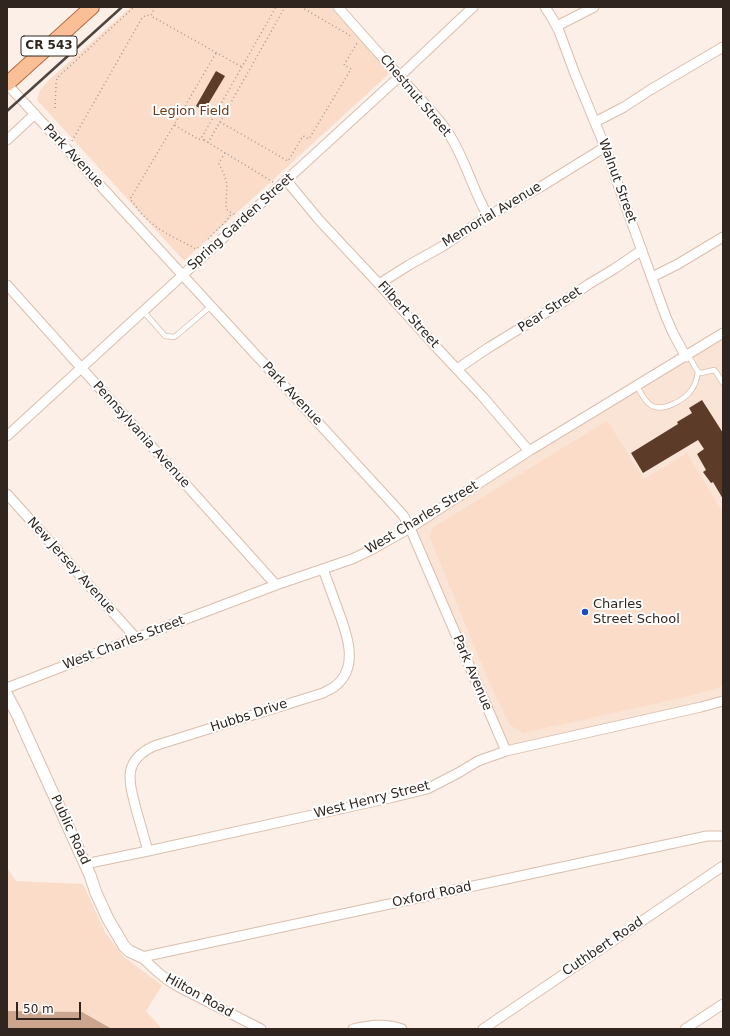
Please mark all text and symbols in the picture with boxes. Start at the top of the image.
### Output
road number: CR 543 [21,36,77,56]
street label: Chestnut Street [376,52,454,140]
park label: Legion Field [152,104,230,120]
street label: Park Avenue [40,121,106,191]
street label: Walnut Street [594,137,640,225]
street label: Spring Garden Street [185,170,297,274]
street label: Memorial Avenue [440,179,544,251]
street label: Filbert Street [374,279,442,351]
street label: Pear Street [515,284,585,336]
street label: Park Avenue [259,359,325,429]
street label: Pennsylvania Avenue [89,379,193,491]
street label: West Charles Street [363,478,481,558]
street label: New Jersey Avenue [24,514,118,618]
place label: Charles Street School [593,597,680,628]
marker: Charles Street School [580,607,590,617]
street label: West Charles Street [61,613,187,673]
street label: Park Avenue [449,633,495,713]
street label: Hubbs Drive [209,696,289,736]
street label: West Henry Street [312,778,432,822]
street label: Public Road [47,793,93,867]
street label: Oxford Road [391,879,473,911]
street label: Cuthbert Road [560,914,646,980]
street label: Hilton Road [162,971,236,1021]
scale bar [18,994,83,1020]
text: 50 m [23,1002,54,1016]

